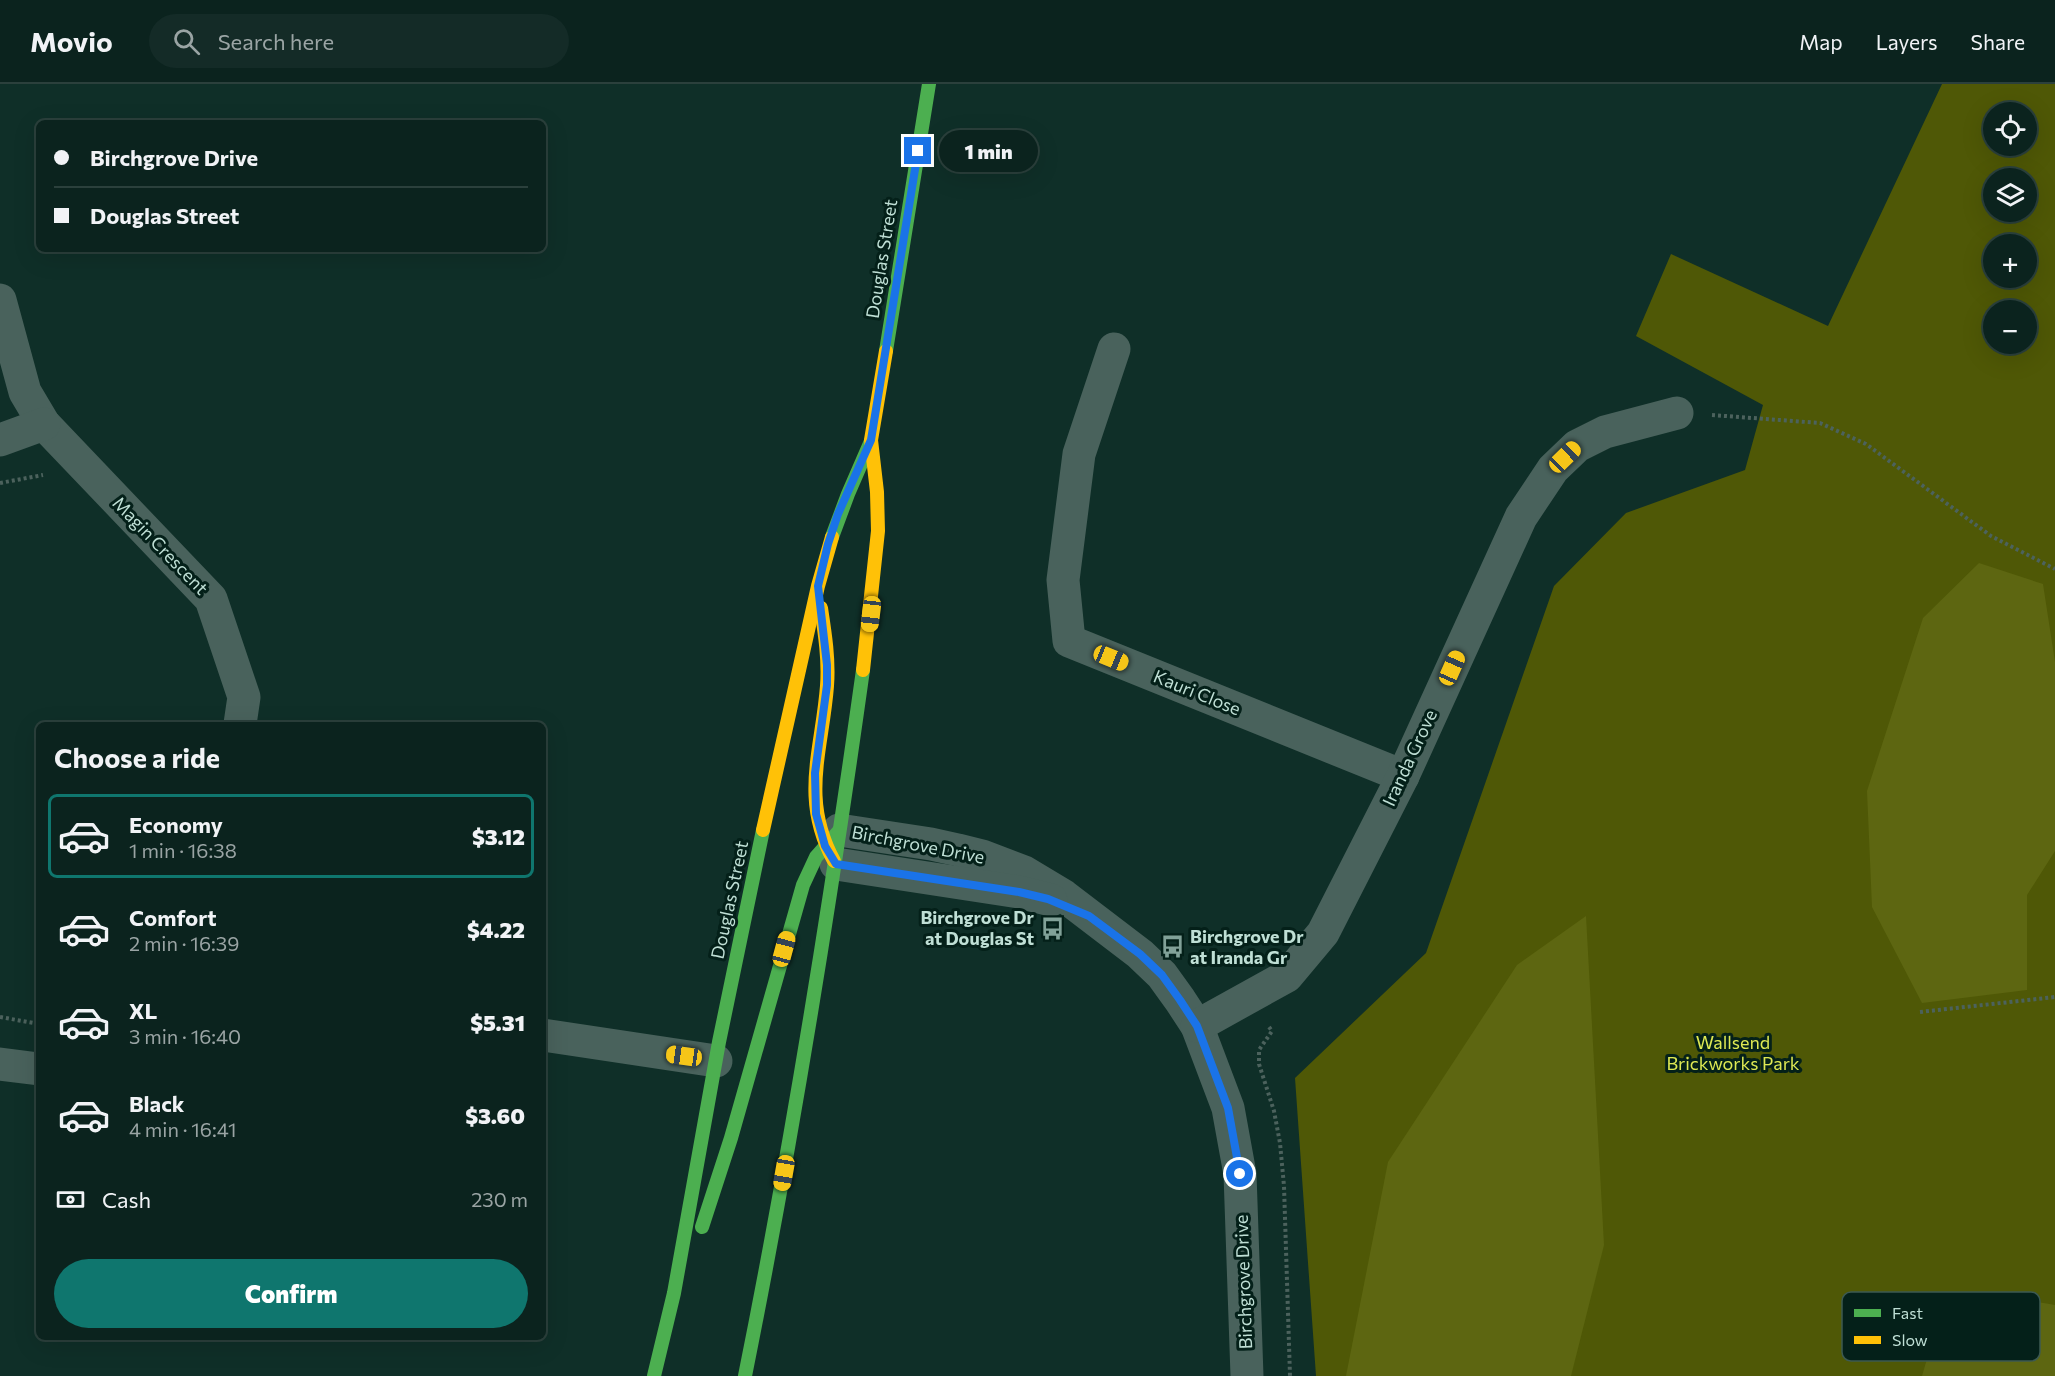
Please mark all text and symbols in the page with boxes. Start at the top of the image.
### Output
search box [149,14,569,68]
text: Movio [30,24,113,58]
icon: search [170,25,203,58]
text: Search here [218,28,334,55]
text: Map [1799,29,1843,54]
text: Layers [1876,29,1938,54]
text: Share [1971,29,2025,54]
map controls [1983,102,2037,354]
button: locate [1983,102,2037,156]
callout: 1 min [939,130,1038,172]
route end [904,137,931,164]
text: 1 min [964,139,1013,163]
text: Birchgrove Drive [90,144,258,171]
button: layers [1983,168,2037,222]
street label: Douglas Street [861,198,901,320]
text: Douglas Street [90,202,239,229]
button: + [1983,234,2037,288]
button: − [1983,300,2037,354]
car [1546,438,1584,476]
street label: Magin Crescent [108,492,213,599]
car [860,595,882,633]
car [1091,643,1131,673]
car [1436,648,1468,688]
street label: Kauri Close [1151,665,1244,720]
street label: Iranda Grove [1377,706,1441,809]
text: Choose a ride [54,741,220,774]
icon: car [57,809,111,863]
text: Economy [129,811,223,838]
street label: Birchgrove Drive [850,820,986,868]
text: $3.12 [472,823,525,850]
text: 1 min · 16:38 [129,838,237,862]
street label: Douglas Street [706,839,752,961]
icon: car [57,902,111,956]
text: Comfort [129,904,217,931]
place label: Birchgrove Dr at Douglas St [920,906,1035,949]
bus stop icon: Birchgrove Dr at Douglas St [1039,915,1065,941]
text: $4.22 [467,916,525,943]
place label: Birchgrove Dr at Iranda Gr [1190,925,1304,968]
car [771,929,797,969]
text: 2 min · 16:39 [129,931,239,955]
bus stop icon: Birchgrove Dr at Iranda Gr [1159,934,1185,960]
icon: car [57,995,111,1049]
text: XL [129,997,157,1024]
text: $5.31 [470,1009,525,1036]
text: 3 min · 16:40 [129,1024,241,1048]
park label: Wallsend Brickworks Park [1666,1031,1800,1074]
car [665,1045,703,1067]
icon: car [57,1088,111,1142]
text: Black [129,1090,184,1117]
text: $3.60 [465,1102,525,1129]
text: 4 min · 16:41 [129,1117,237,1141]
car [772,1154,796,1192]
route start [1226,1160,1253,1187]
icon: cash [54,1183,87,1216]
text: Cash [102,1186,151,1213]
text: 230 m [471,1187,528,1211]
street label: Birchgrove Drive [1230,1214,1256,1350]
button: Confirm [54,1259,528,1328]
legend [1842,1292,2040,1361]
text: Fast [1892,1303,1923,1322]
text: Slow [1892,1330,1928,1349]

